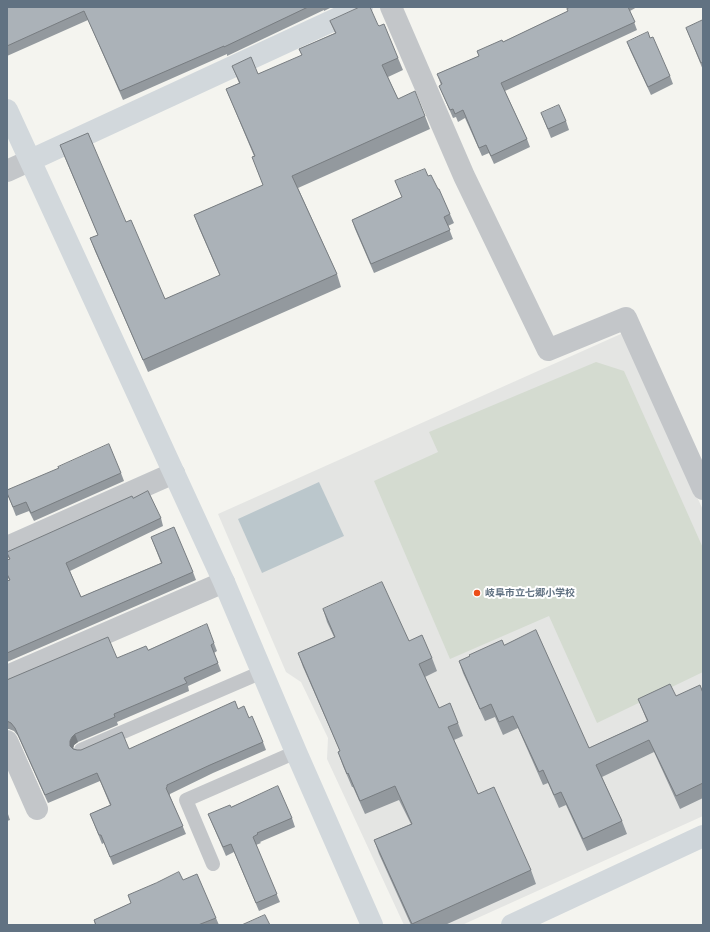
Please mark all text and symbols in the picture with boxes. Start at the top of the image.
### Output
place label: 岐阜市立七郷小学校 [485,587,575,599]
marker: 岐阜市立七郷小学校 [472,588,482,598]

